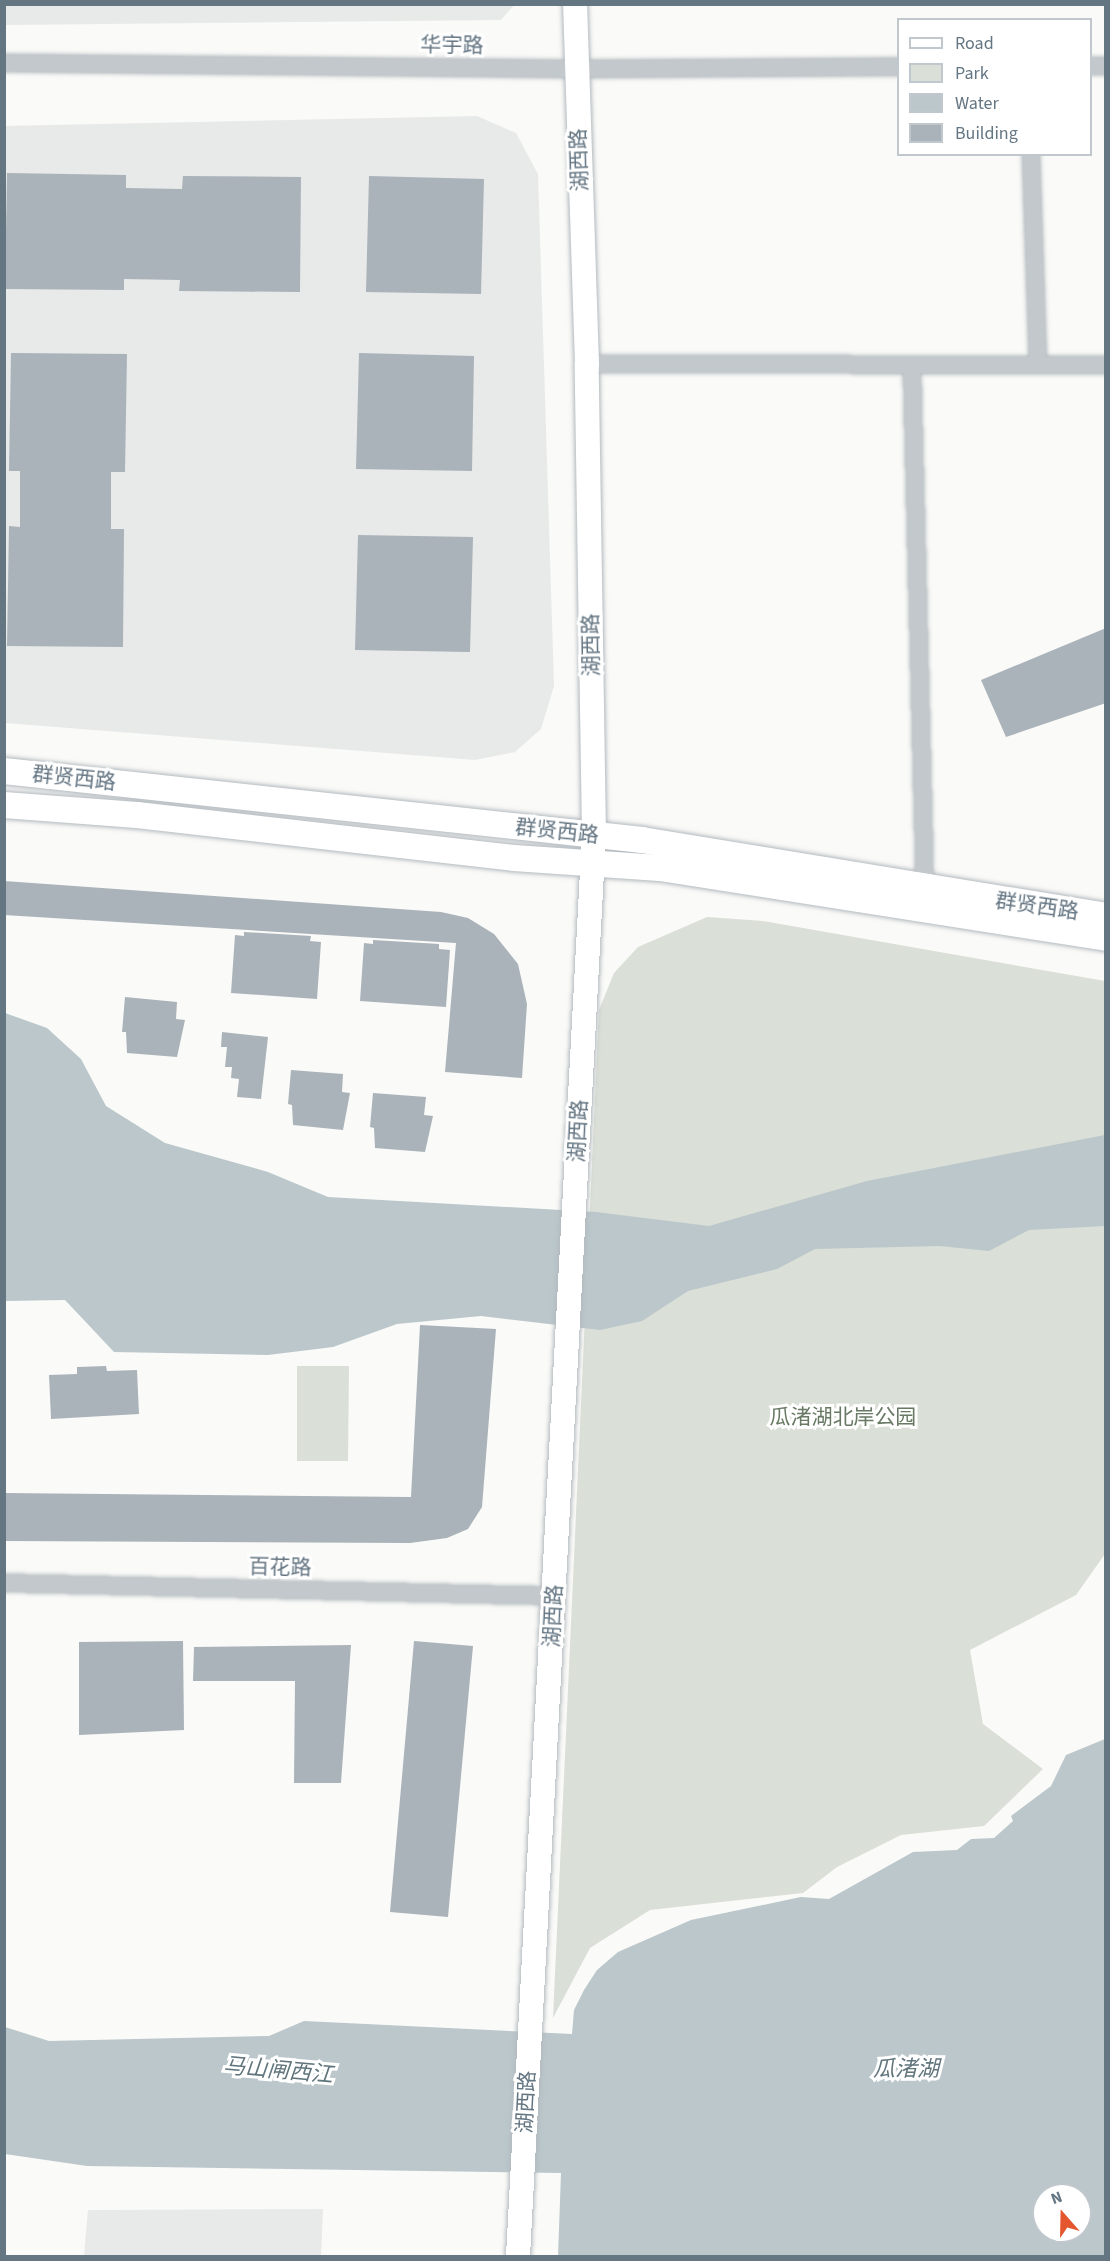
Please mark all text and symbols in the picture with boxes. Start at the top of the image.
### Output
legend [897,18,1092,156]
text: Road [955,31,994,56]
street label: 华宇路 [420,32,484,58]
text: Park [955,61,989,86]
text: Water [955,91,999,116]
text: Building [955,121,1018,146]
street label: 湖西路 [565,128,593,192]
street label: 湖西路 [578,613,604,677]
street label: 群贤西路 [31,761,117,795]
street label: 群贤西路 [514,814,600,848]
street label: 群贤西路 [994,888,1080,924]
street label: 湖西路 [564,1099,592,1163]
park label: 瓜渚湖北岸公园 [770,1404,916,1430]
street label: 百花路 [248,1554,312,1580]
street label: 湖西路 [539,1584,567,1648]
water label: 马山闸西江 [222,2053,334,2089]
water label: 瓜渚湖 [873,2057,939,2083]
street label: 湖西路 [512,2070,540,2134]
north arrow [1032,2183,1092,2243]
text: N [1048,2186,1065,2210]

